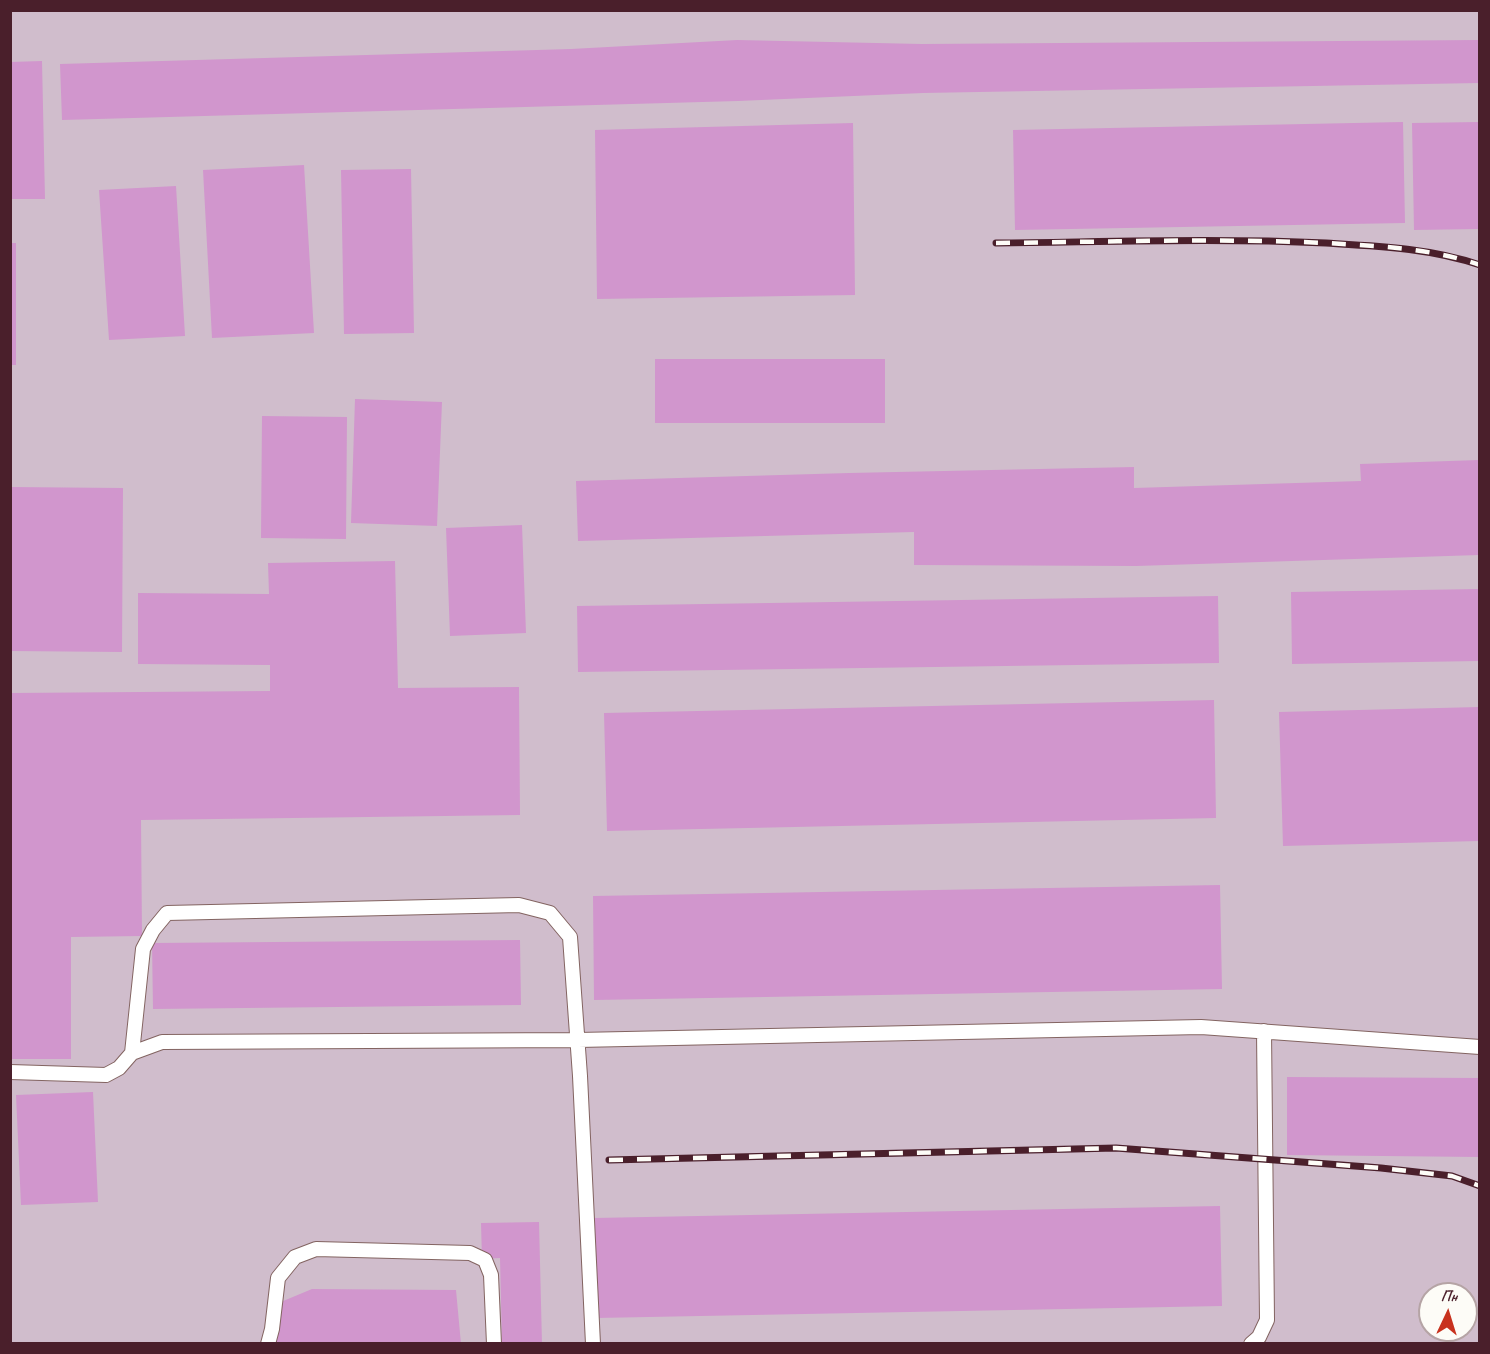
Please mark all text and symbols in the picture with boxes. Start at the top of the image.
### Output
north arrow [1418,1282,1478,1342]
text: Пн [1440,1285,1458,1307]

